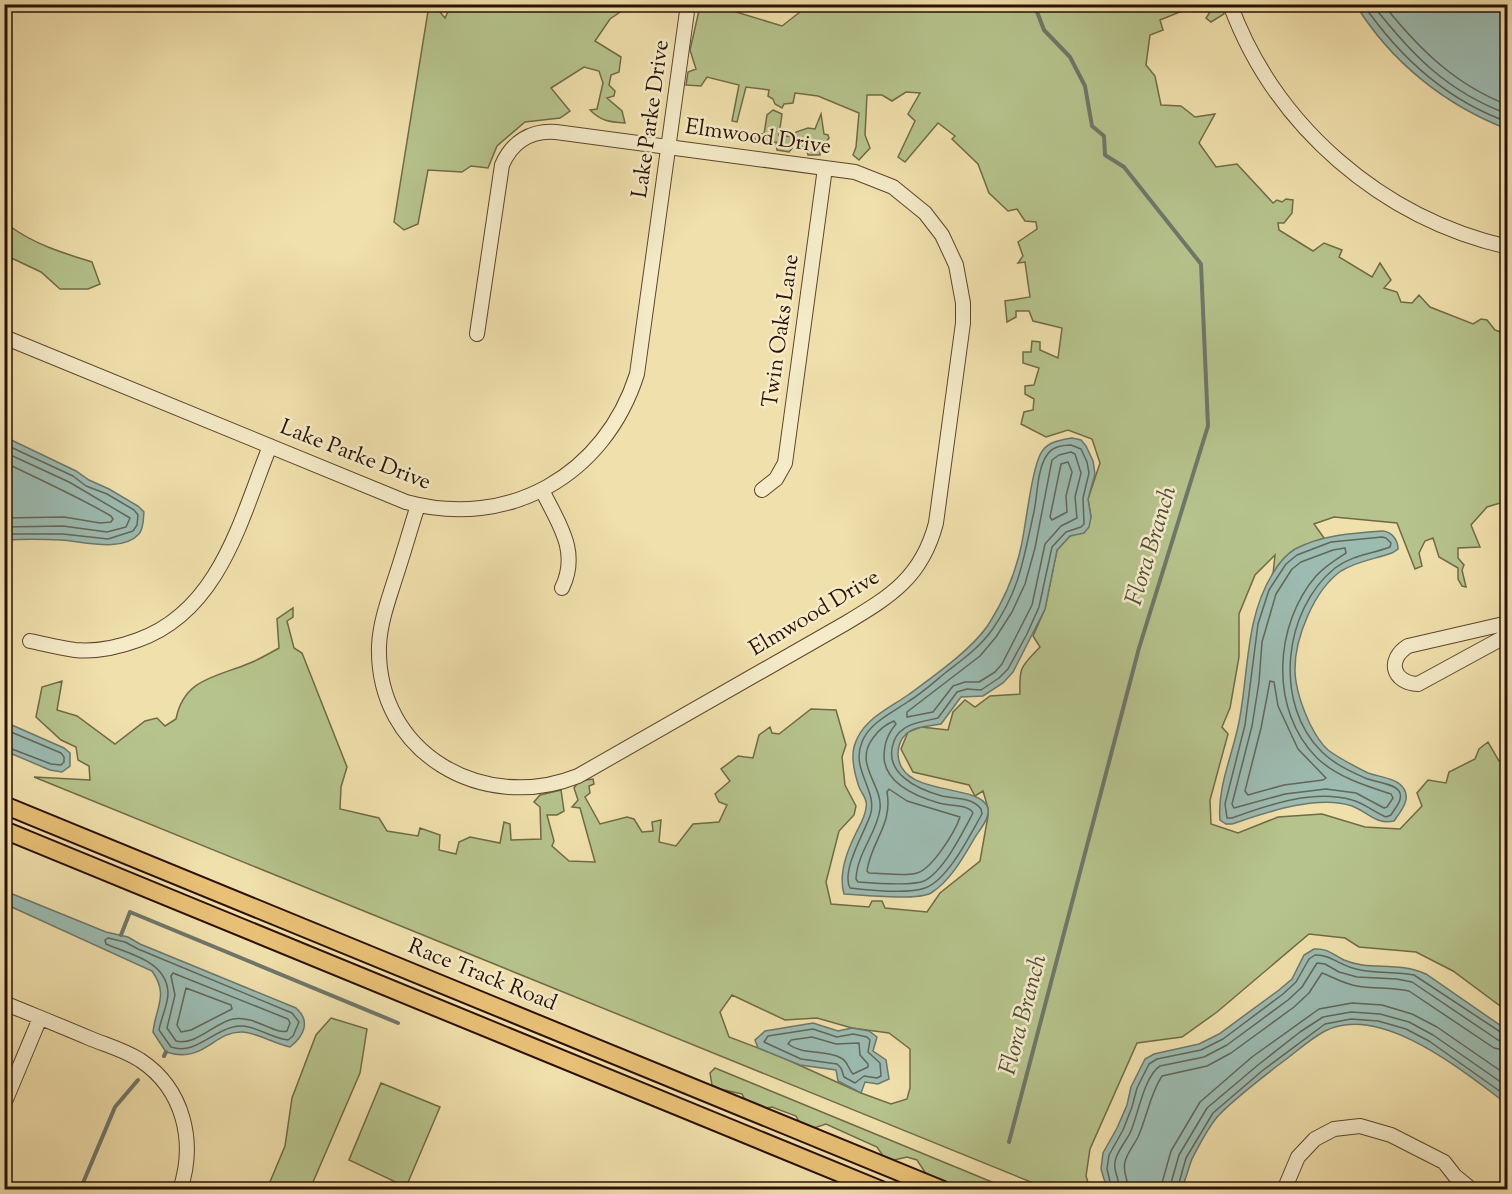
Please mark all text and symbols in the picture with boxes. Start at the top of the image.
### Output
street label: Lake Parke Drive [625,38,679,200]
street label: Elmwood Drive [683,112,833,164]
street label: Twin Oaks Lane [755,252,809,410]
street label: Lake Parke Drive [275,412,435,500]
water label: Flora Branch [1118,482,1186,610]
street label: Elmwood Drive [744,562,886,666]
street label: Race Track Road [403,932,561,1020]
water label: Flora Branch [992,951,1056,1079]

